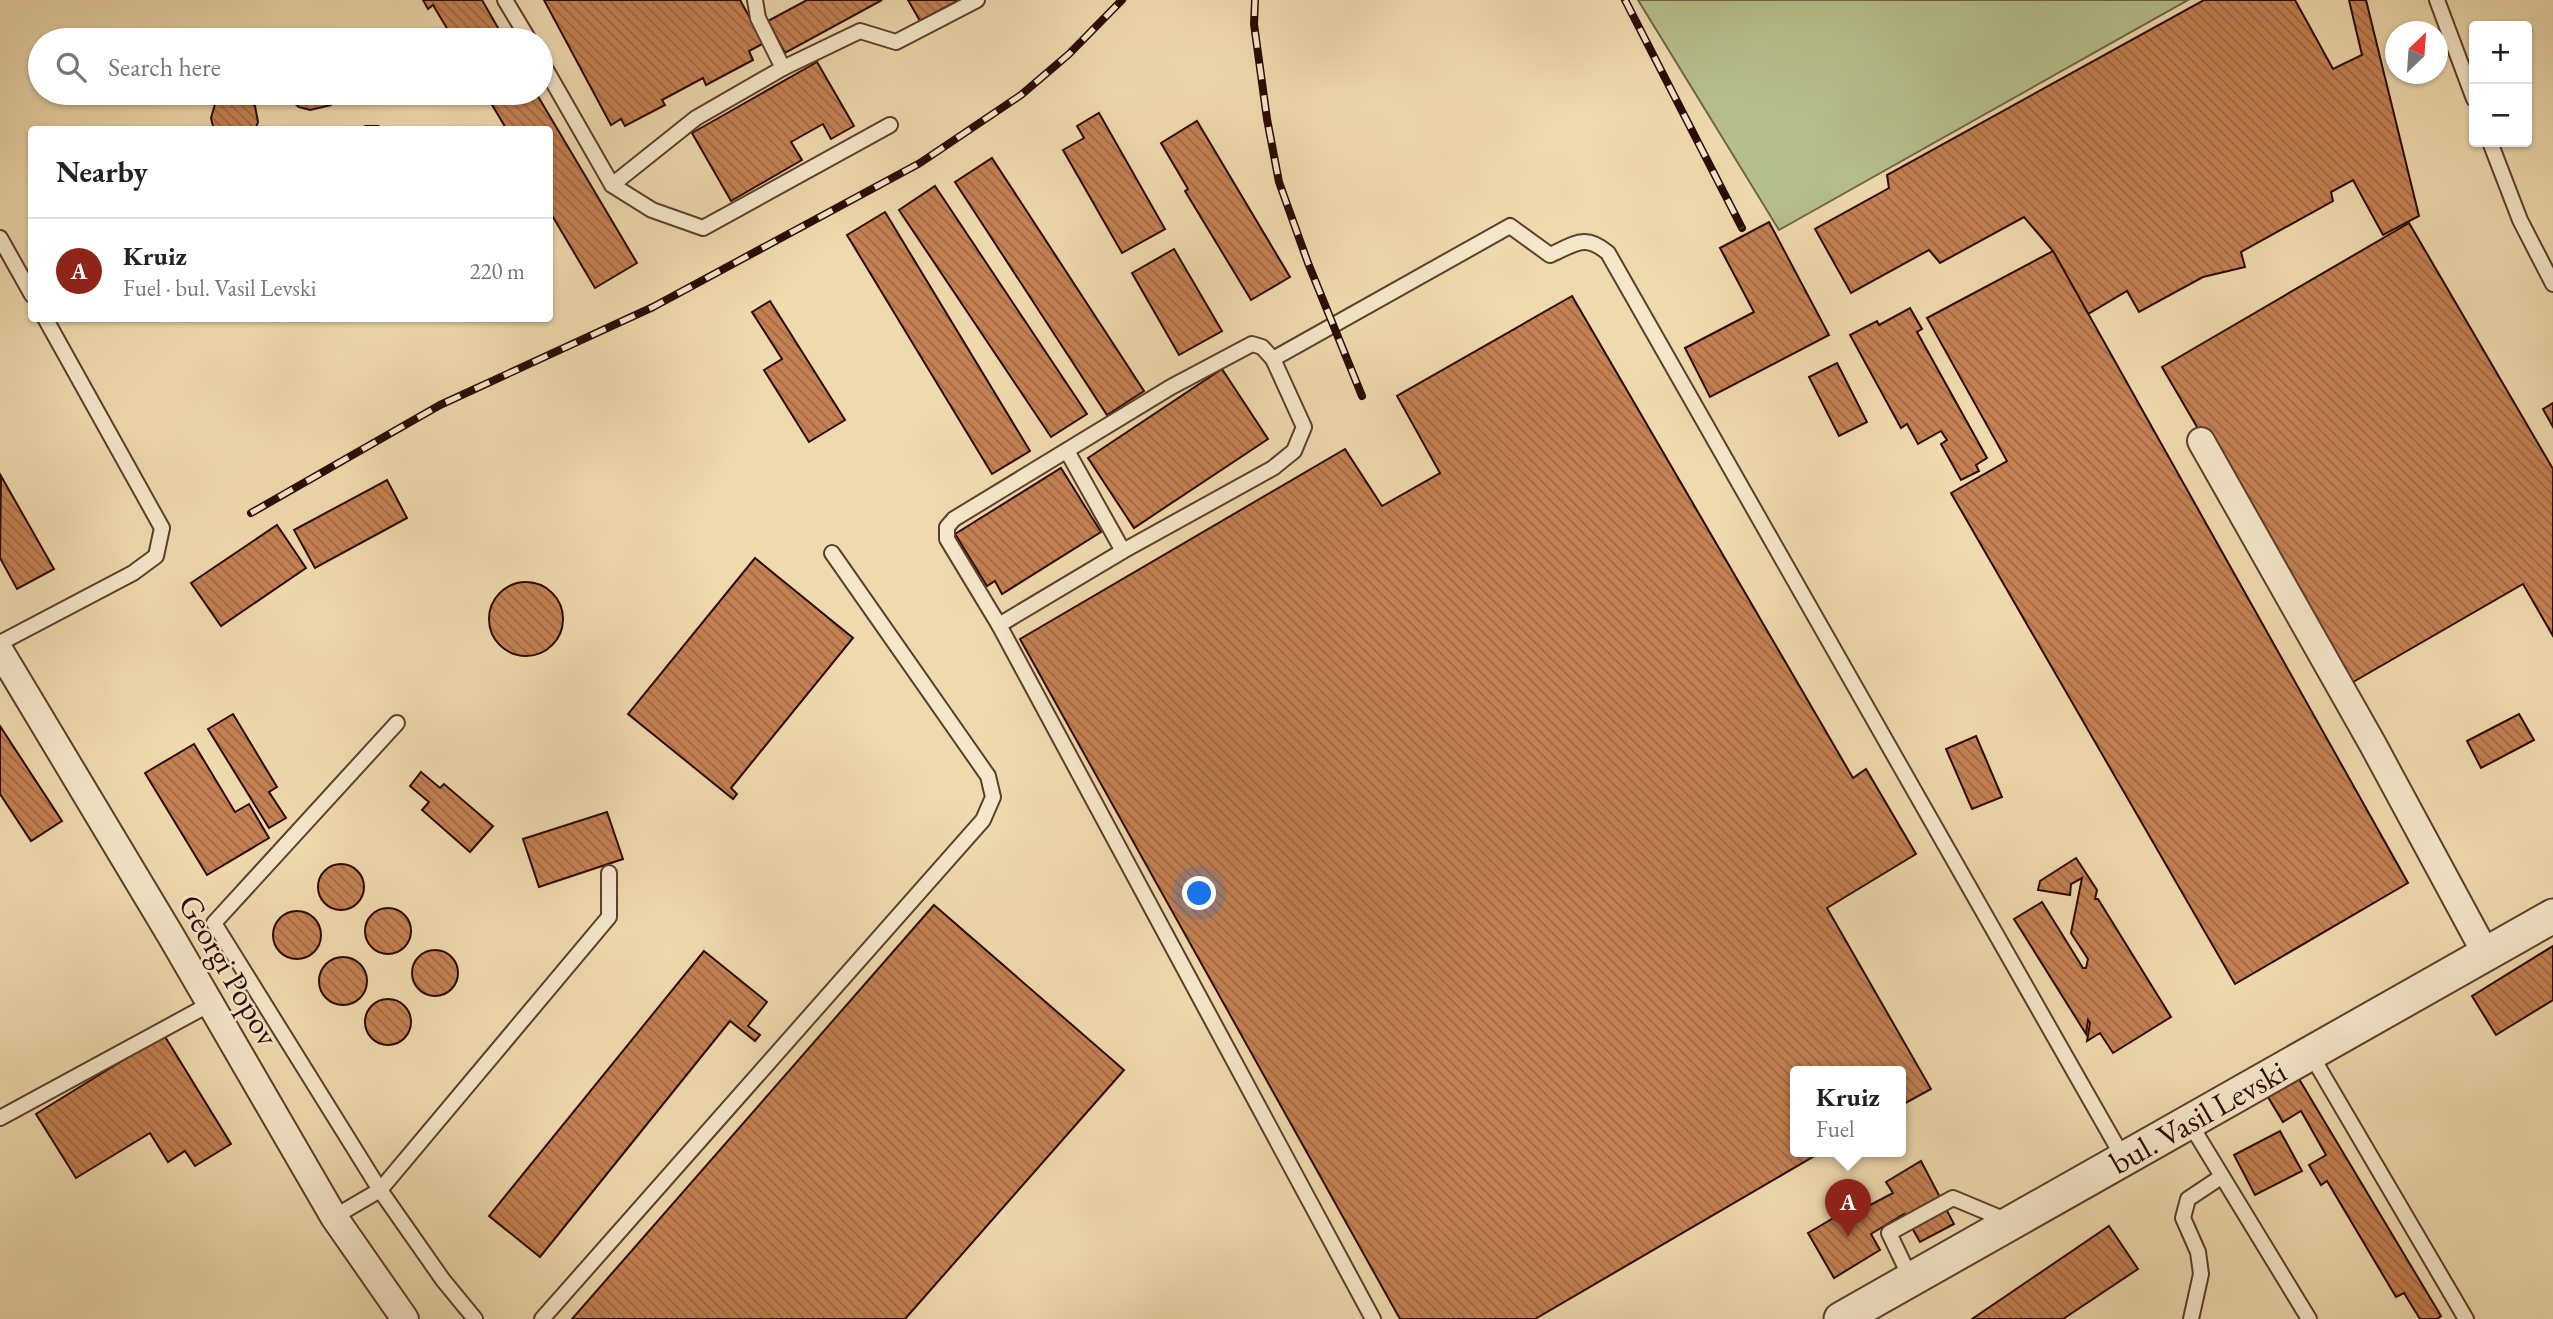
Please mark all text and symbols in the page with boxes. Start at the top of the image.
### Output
north arrow [2385,21,2448,84]
map controls [2469,21,2532,147]
button: + [2469,21,2532,84]
search box [28,28,553,105]
icon: search [52,48,90,86]
text: Search here [108,50,221,84]
button: − [2469,84,2532,147]
text: Nearby [56,152,148,191]
text: Kruiz [123,239,187,273]
text: A [71,256,87,286]
text: 220 m [469,256,525,286]
text: Fuel · bul. Vasil Levski [123,273,316,303]
your location [1182,876,1216,910]
street label: Georgi Popov [169,887,290,1054]
street label: bul. Vasil Levski [2102,1050,2294,1184]
popup [1790,1066,1906,1157]
text: Kruiz [1816,1080,1880,1114]
text: Fuel [1816,1114,1854,1144]
pin: A [1825,1179,1871,1237]

